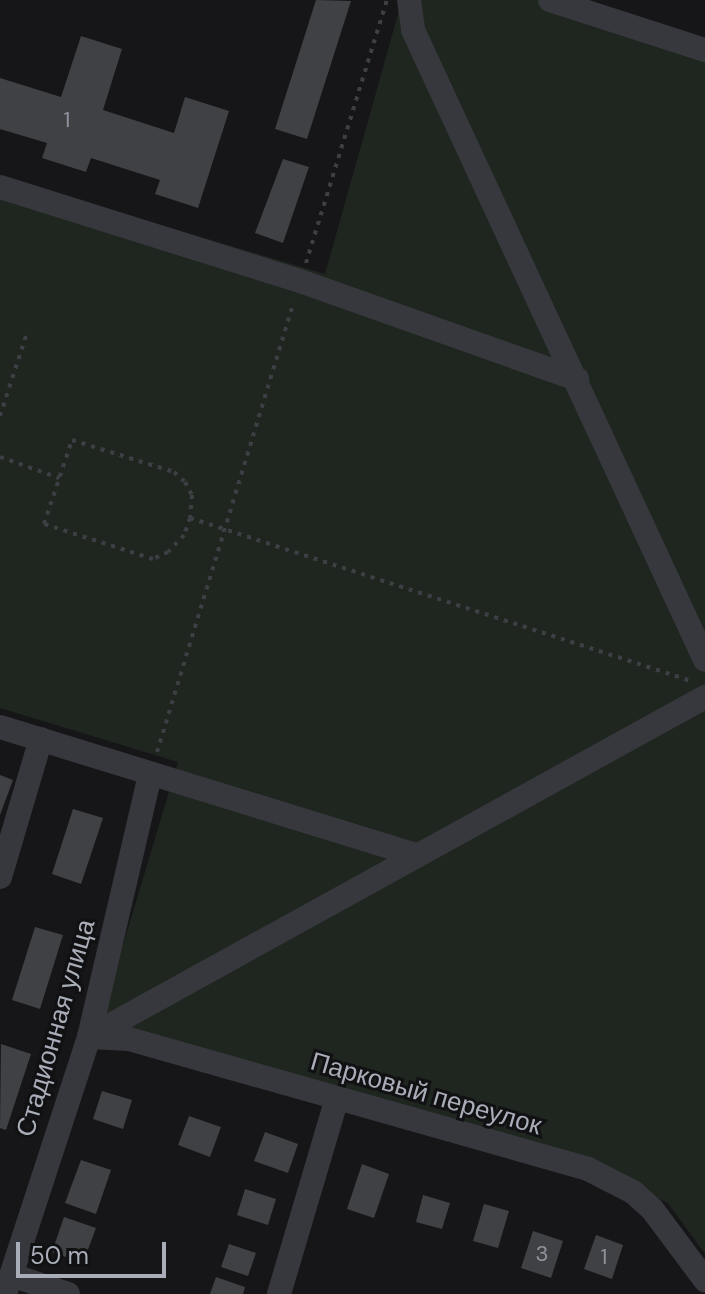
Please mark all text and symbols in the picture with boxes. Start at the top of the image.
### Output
house number: 1 [64,107,70,133]
street label: Стадионная улица [10,916,102,1140]
street label: Парковый переулок [307,1046,545,1142]
scale bar [20,1226,170,1276]
text: 50 m [30,1240,89,1271]
house number: 3 [535,1241,549,1267]
house number: 1 [601,1244,607,1270]

